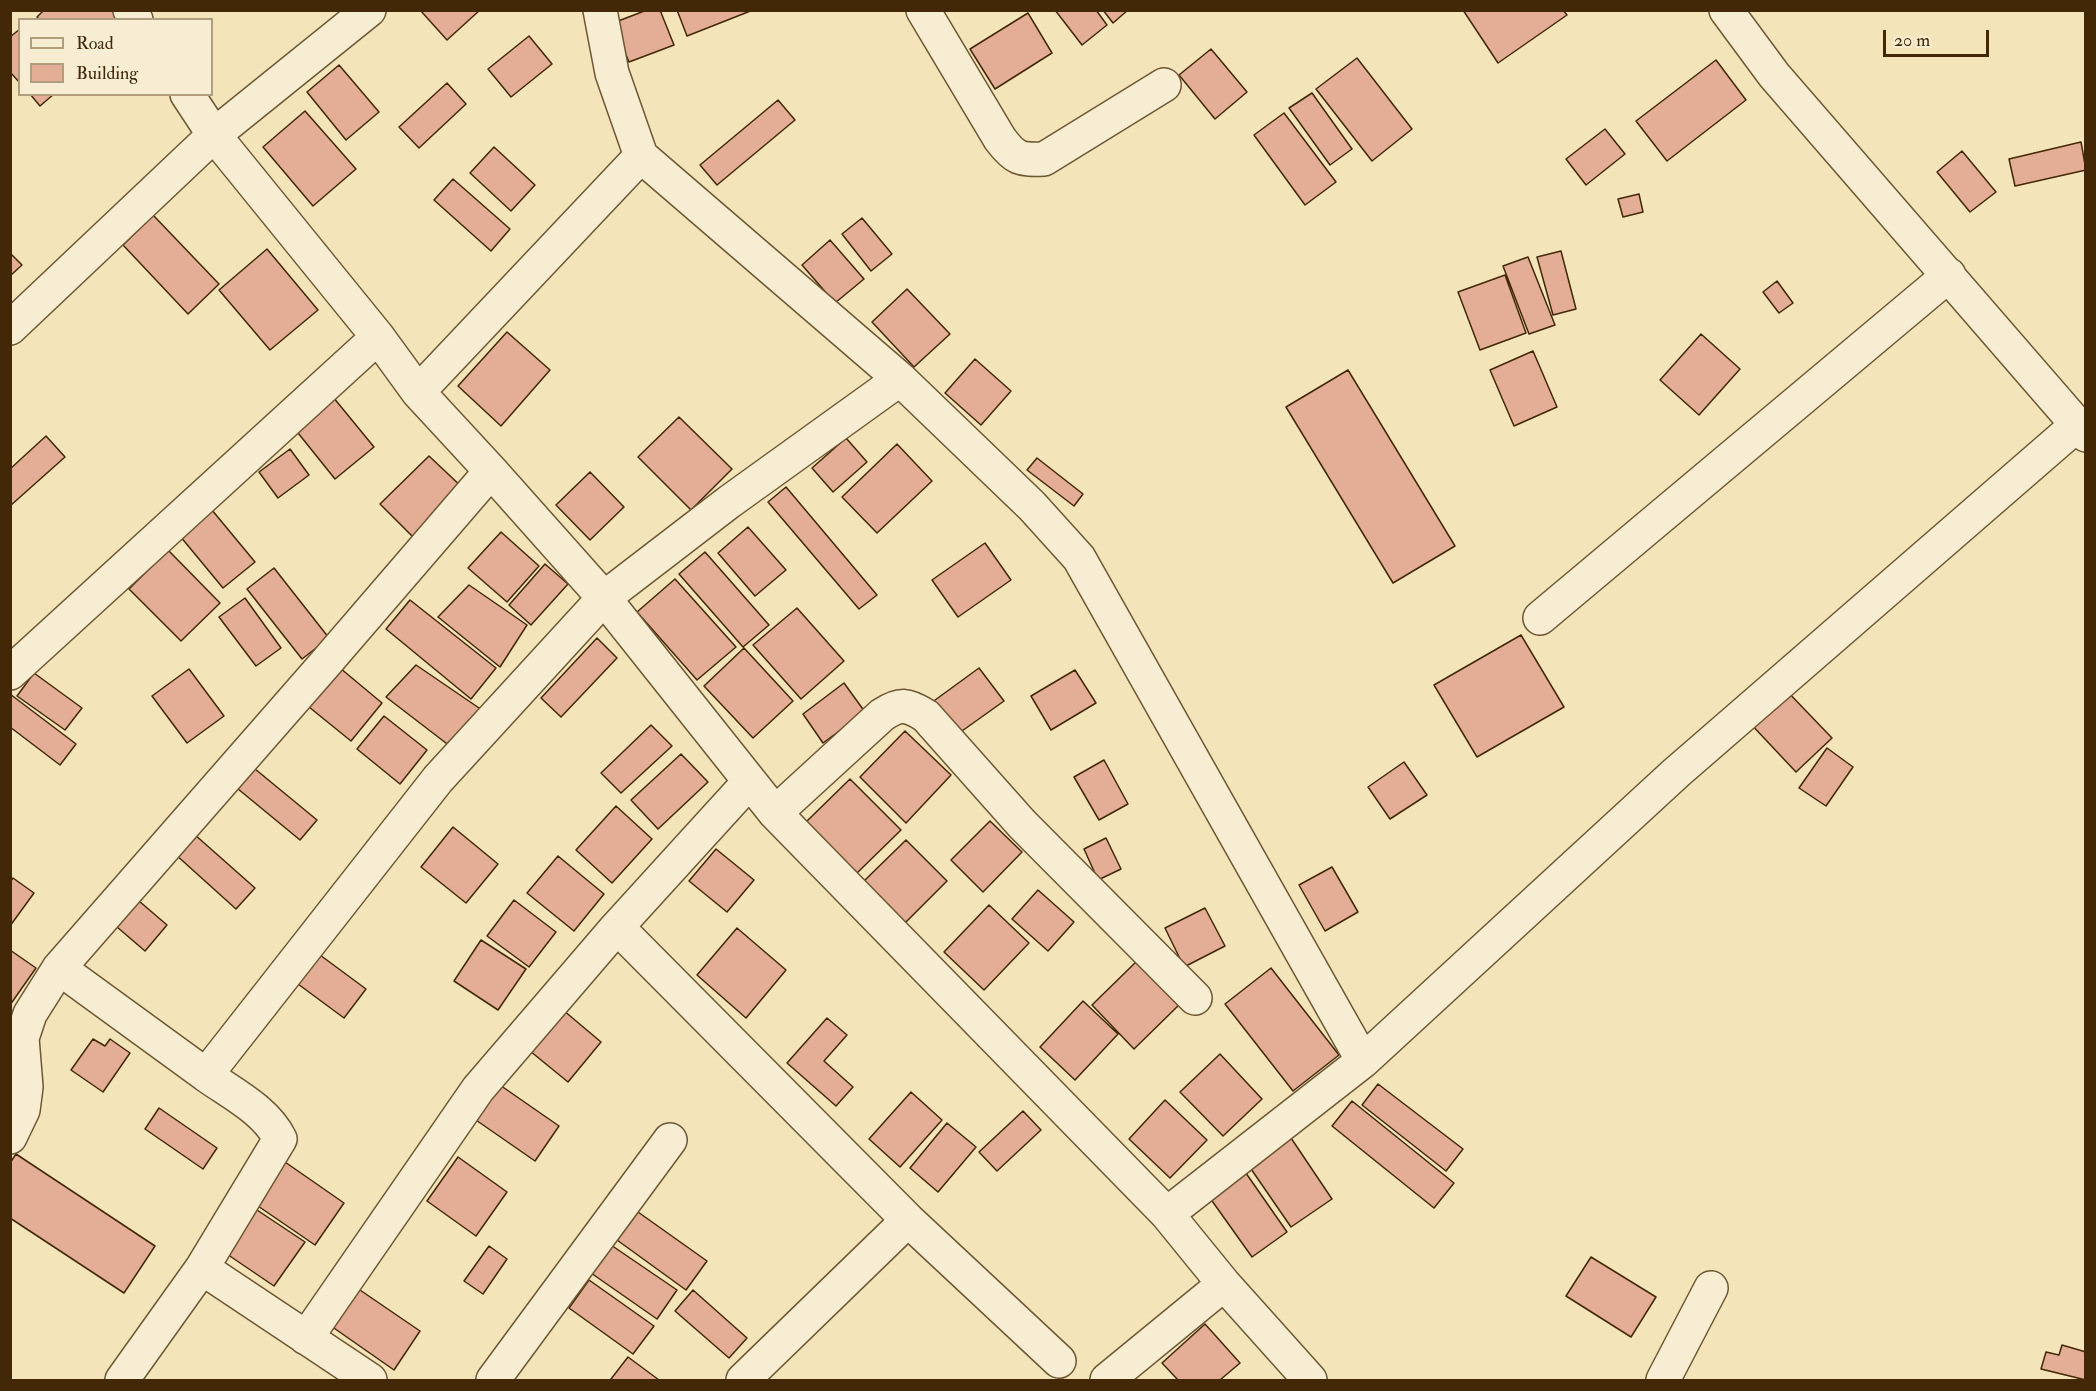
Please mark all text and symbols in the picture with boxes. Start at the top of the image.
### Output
legend [18,18,213,96]
scale bar [1886,18,1992,56]
text: 20 m [1894,29,1930,52]
text: Road [76,32,114,55]
text: Building [76,62,138,85]

